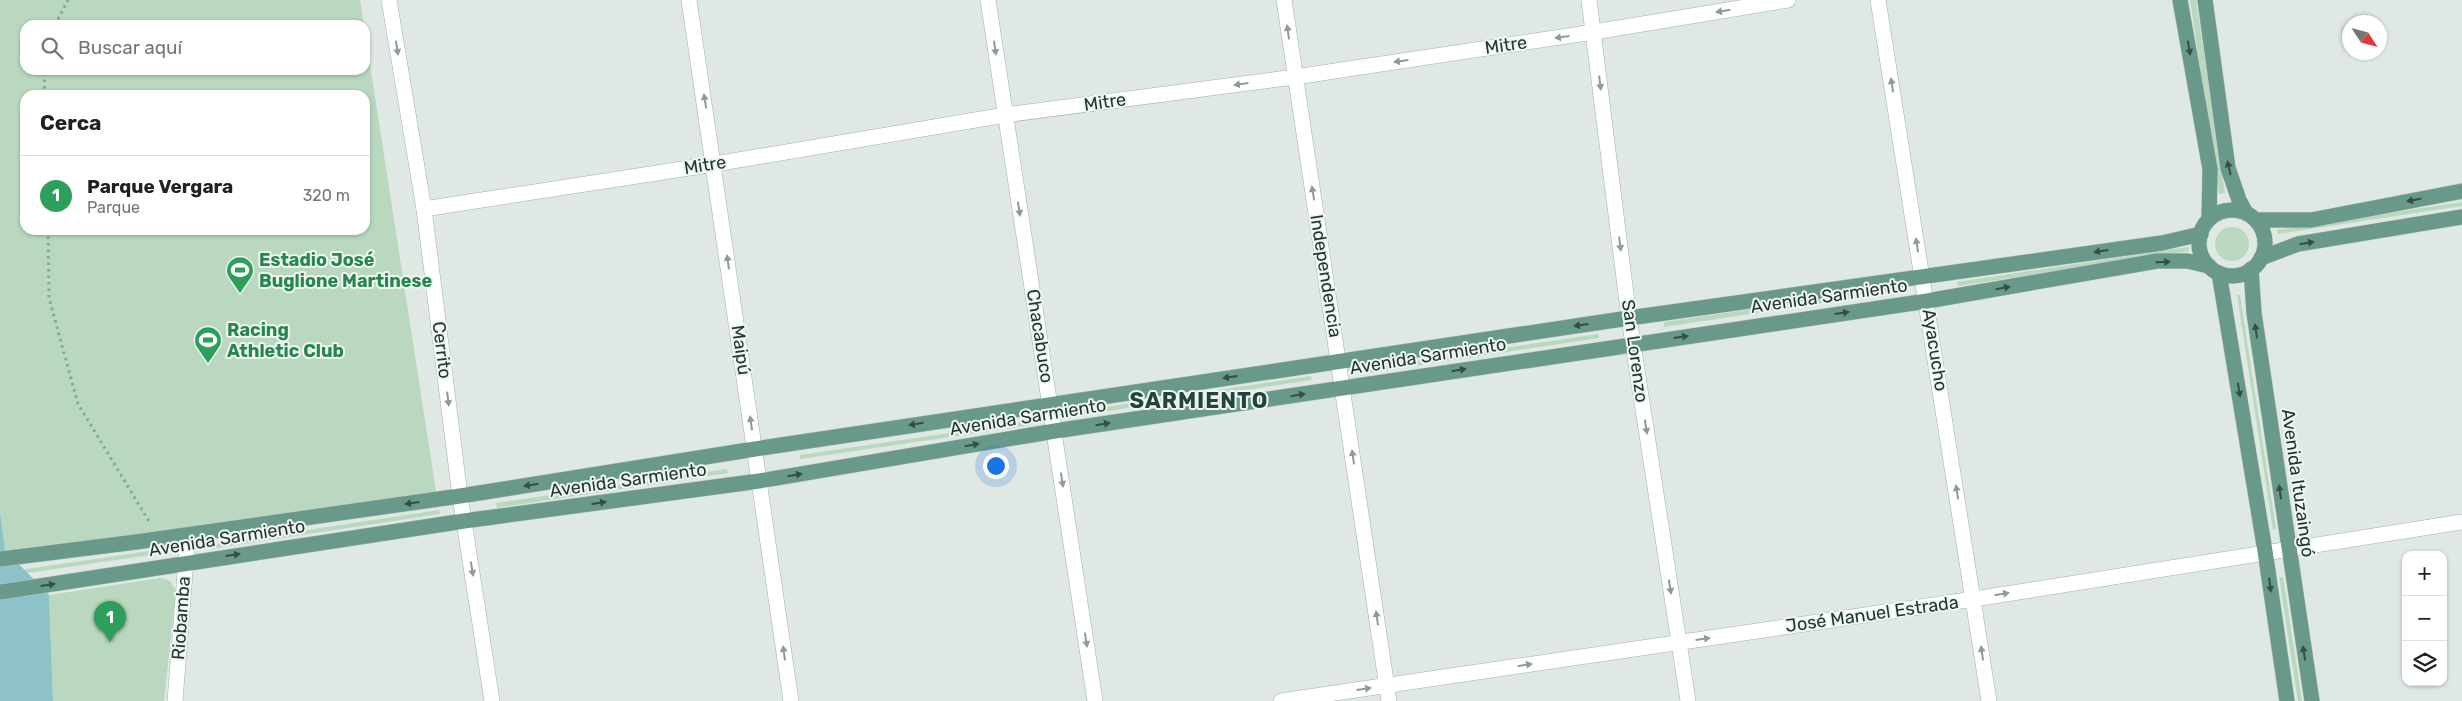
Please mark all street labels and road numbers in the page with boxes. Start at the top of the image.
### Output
street label: Mitre [1483,31,1529,59]
street label: Mitre [1082,88,1128,116]
street label: Mitre [682,151,728,179]
street label: Independencia [1305,213,1347,339]
street label: Avenida Sarmiento [1749,274,1909,318]
street label: Chacabuco [1022,288,1058,384]
street label: San Lorenzo [1617,298,1653,404]
street label: Ayacucho [1918,307,1952,393]
street label: Cerrito [428,320,456,380]
street label: Maipú [727,324,755,376]
street label: Avenida Sarmiento [1348,333,1508,379]
street label: Avenida Sarmiento [948,394,1108,440]
street label: Avenida Ituzaingó [2277,407,2319,559]
street label: Avenida Sarmiento [548,458,708,502]
street label: Avenida Sarmiento [147,515,307,561]
street label: Riobamba [167,575,195,661]
street label: José Manuel Estrada [1784,591,1960,637]

